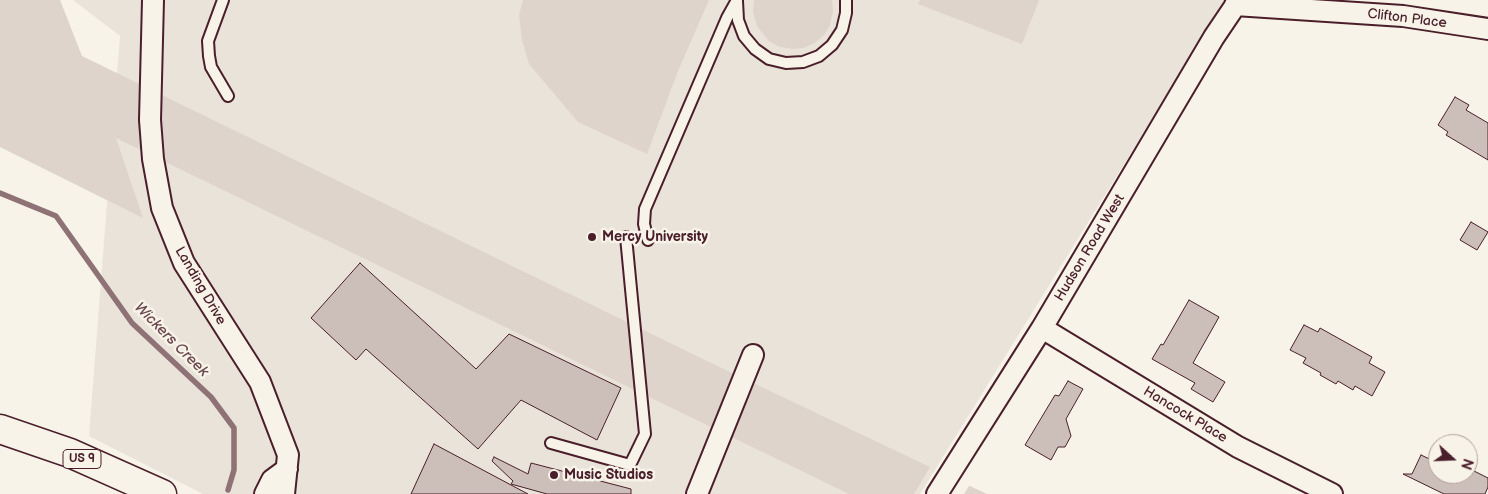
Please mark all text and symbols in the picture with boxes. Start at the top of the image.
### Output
street label: Clifton Place [1366,6,1448,32]
street label: Hudson Road West [1051,191,1129,305]
place label: Mercy University [602,229,708,245]
marker: Mercy University [586,231,598,243]
street label: Landing Drive [171,244,229,328]
water label: Wickers Creek [130,299,212,381]
street label: Hancock Place [1140,383,1230,447]
north arrow [1428,434,1478,484]
road number: US 9 [63,449,101,468]
text: N [1457,456,1476,472]
place label: Music Studios [564,467,653,483]
marker: Music Studios [548,469,560,481]

